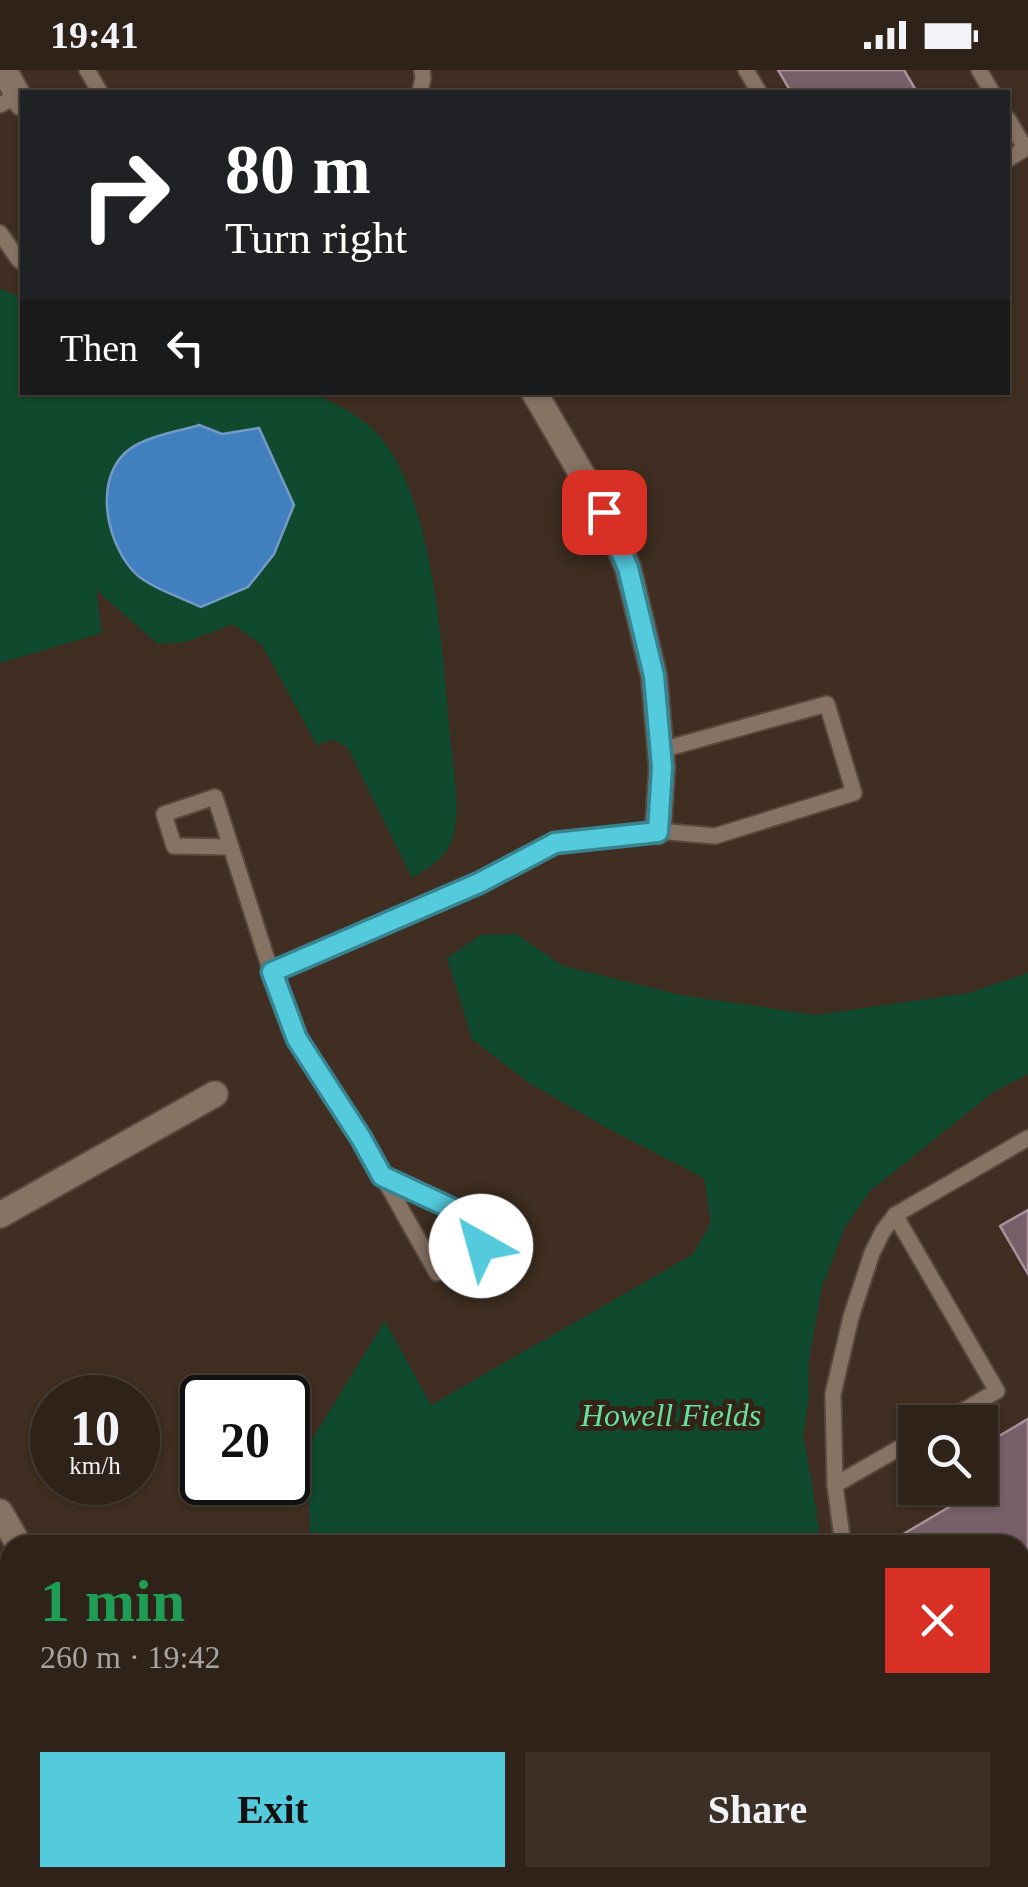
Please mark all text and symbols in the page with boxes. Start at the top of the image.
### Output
text: 19:41 [50,14,139,56]
icon: right [60,130,190,260]
text: 80 m [225,131,371,208]
text: Turn right [225,213,407,263]
icon: left [158,320,213,375]
text: Then [60,327,138,369]
pin [562,470,647,555]
icon: arrive [577,485,632,540]
position arrow [429,1194,533,1298]
speed limit sign: 20 [180,1375,310,1505]
park label: Howell Fields [580,1397,761,1433]
text: 10 [70,1400,120,1456]
map controls [898,1405,998,1505]
button: search [898,1405,998,1505]
text: km/h [69,1452,121,1479]
text: 1 min [40,1568,185,1634]
button: close [885,1568,990,1673]
text: 260 m · 19:42 [40,1639,220,1675]
button: Exit [40,1752,505,1867]
button: Share [525,1752,990,1867]

